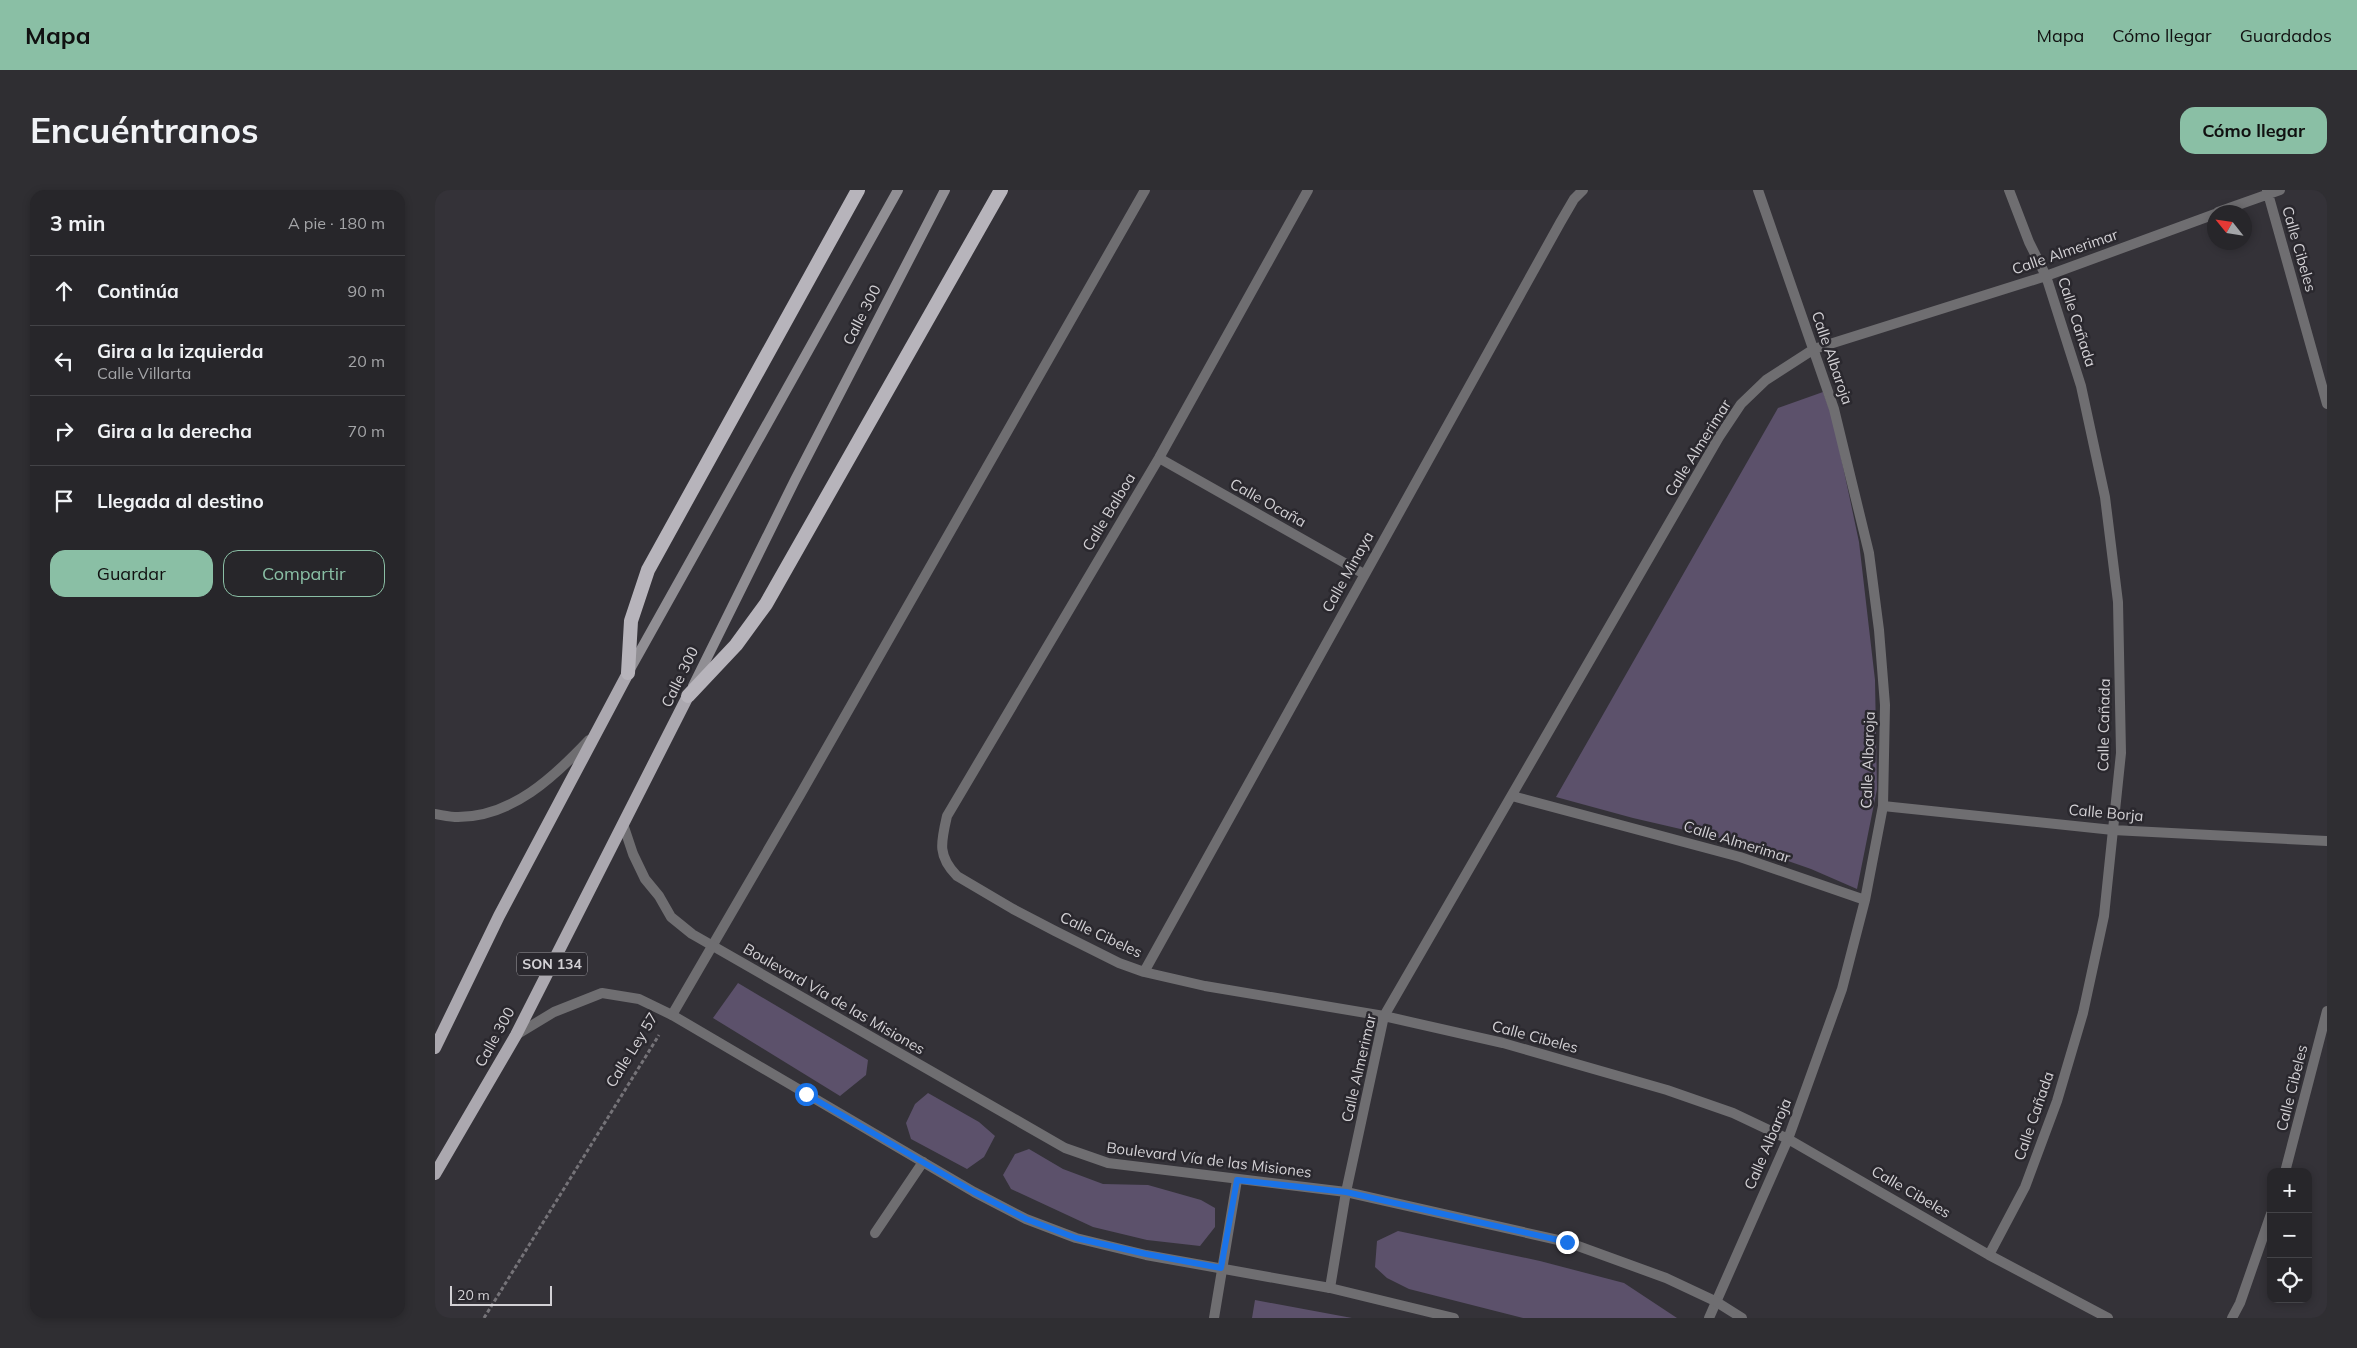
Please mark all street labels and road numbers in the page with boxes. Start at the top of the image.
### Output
street label: Calle Cibeles [2278,204,2321,294]
street label: Calle Almerimar [2009,224,2121,279]
street label: Calle Cañada [2054,275,2101,369]
street label: Calle 300 [838,281,885,348]
street label: Calle Albaroja [1808,309,1857,407]
street label: Calle Almerimar [1660,395,1735,500]
street label: Calle Balboa [1078,469,1139,554]
street label: Calle Ocaña [1227,474,1310,531]
street label: Calle Minaya [1318,528,1377,615]
street label: Calle 300 [657,643,702,710]
street label: Calle Cañada [2093,678,2114,772]
street label: Calle Albaroja [1856,711,1879,809]
street label: Calle Borja [2068,800,2144,825]
street label: Calle Almerimar [1681,816,1793,867]
street label: Calle Cibeles [1057,907,1145,962]
street label: Boulevard Vía de las Misiones [740,939,928,1058]
road number: SON 134 [517,952,587,976]
street label: Calle 300 [470,1004,519,1070]
street label: Calle Ley 57 [601,1009,662,1091]
street label: Calle Almerimar [1337,1011,1380,1124]
street label: Calle Cibeles [1490,1016,1580,1057]
street label: Calle Cibeles [2272,1043,2311,1133]
street label: Calle Cañada [2009,1069,2058,1163]
street label: Calle Albaroja [1740,1095,1795,1192]
street label: Boulevard Vía de las Misiones [1105,1137,1313,1182]
street label: Calle Cibeles [1868,1161,1954,1222]

